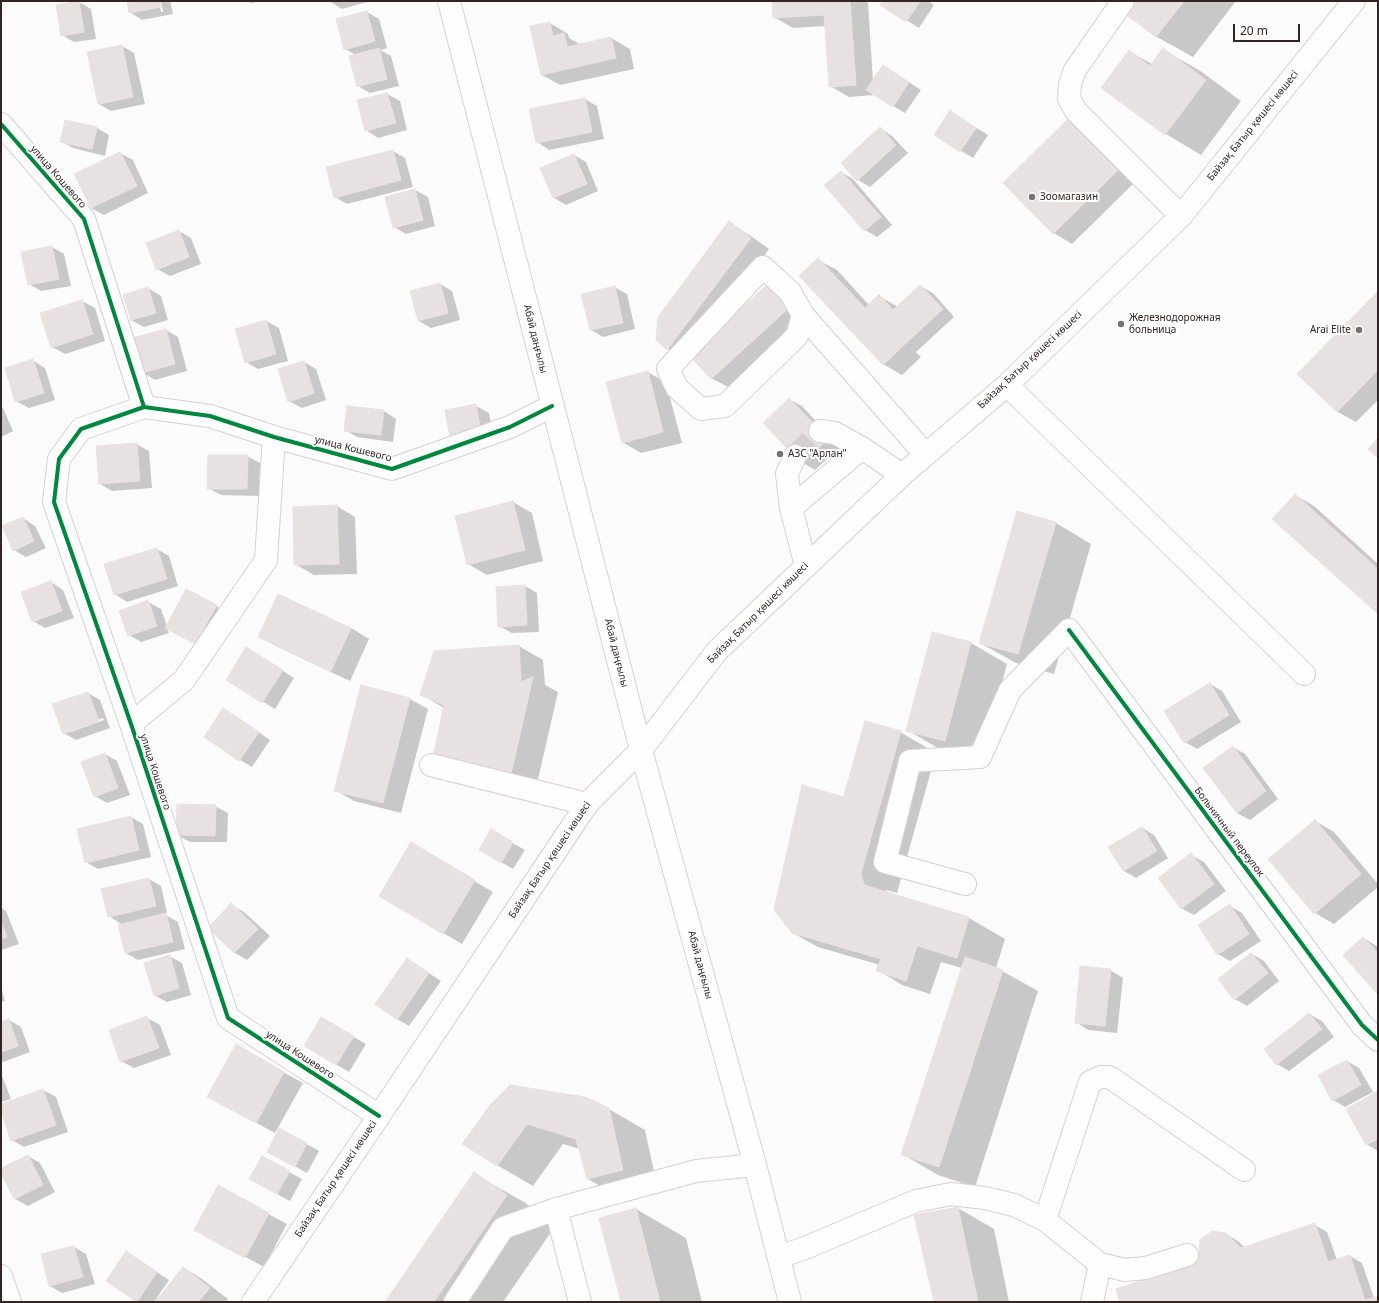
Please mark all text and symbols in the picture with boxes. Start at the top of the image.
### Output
scale bar [1235,16,1302,42]
text: 20 m [1240,22,1268,39]
street label: Байзақ Батыр қөшесі көшесі [1205,69,1301,183]
street label: улица Кошевого [27,143,89,211]
place label: Зоомагазин [1040,191,1098,203]
marker: Зоомагазин [1027,192,1037,202]
street label: Абай даңғылы [521,303,549,375]
street label: Байзақ Батыр қөшесі көшесі [975,308,1085,412]
place label: Железнодорожная больница [1129,312,1220,336]
marker: Железнодорожная больница [1116,319,1126,329]
place label: Arai Elite [1310,324,1351,336]
marker: Arai Elite [1354,325,1364,335]
street label: улица Кошевого [313,434,393,464]
place label: АЗС "Арлан" [788,448,847,460]
marker: АЗС "Арлан" [775,449,785,459]
street label: Байзақ Батыр қөшесі көшесі [705,560,811,666]
street label: Абай даңғылы [602,617,630,689]
street label: улица Кошевого [137,732,173,812]
street label: Больничный переулок [1191,785,1267,879]
street label: Байзақ Батыр қөшесі көшесі [506,799,594,921]
street label: Абай даңғылы [685,929,715,1001]
street label: улица Кошевого [264,1028,336,1082]
street label: Байзақ Батыр қөшесі көшесі [292,1118,380,1240]

